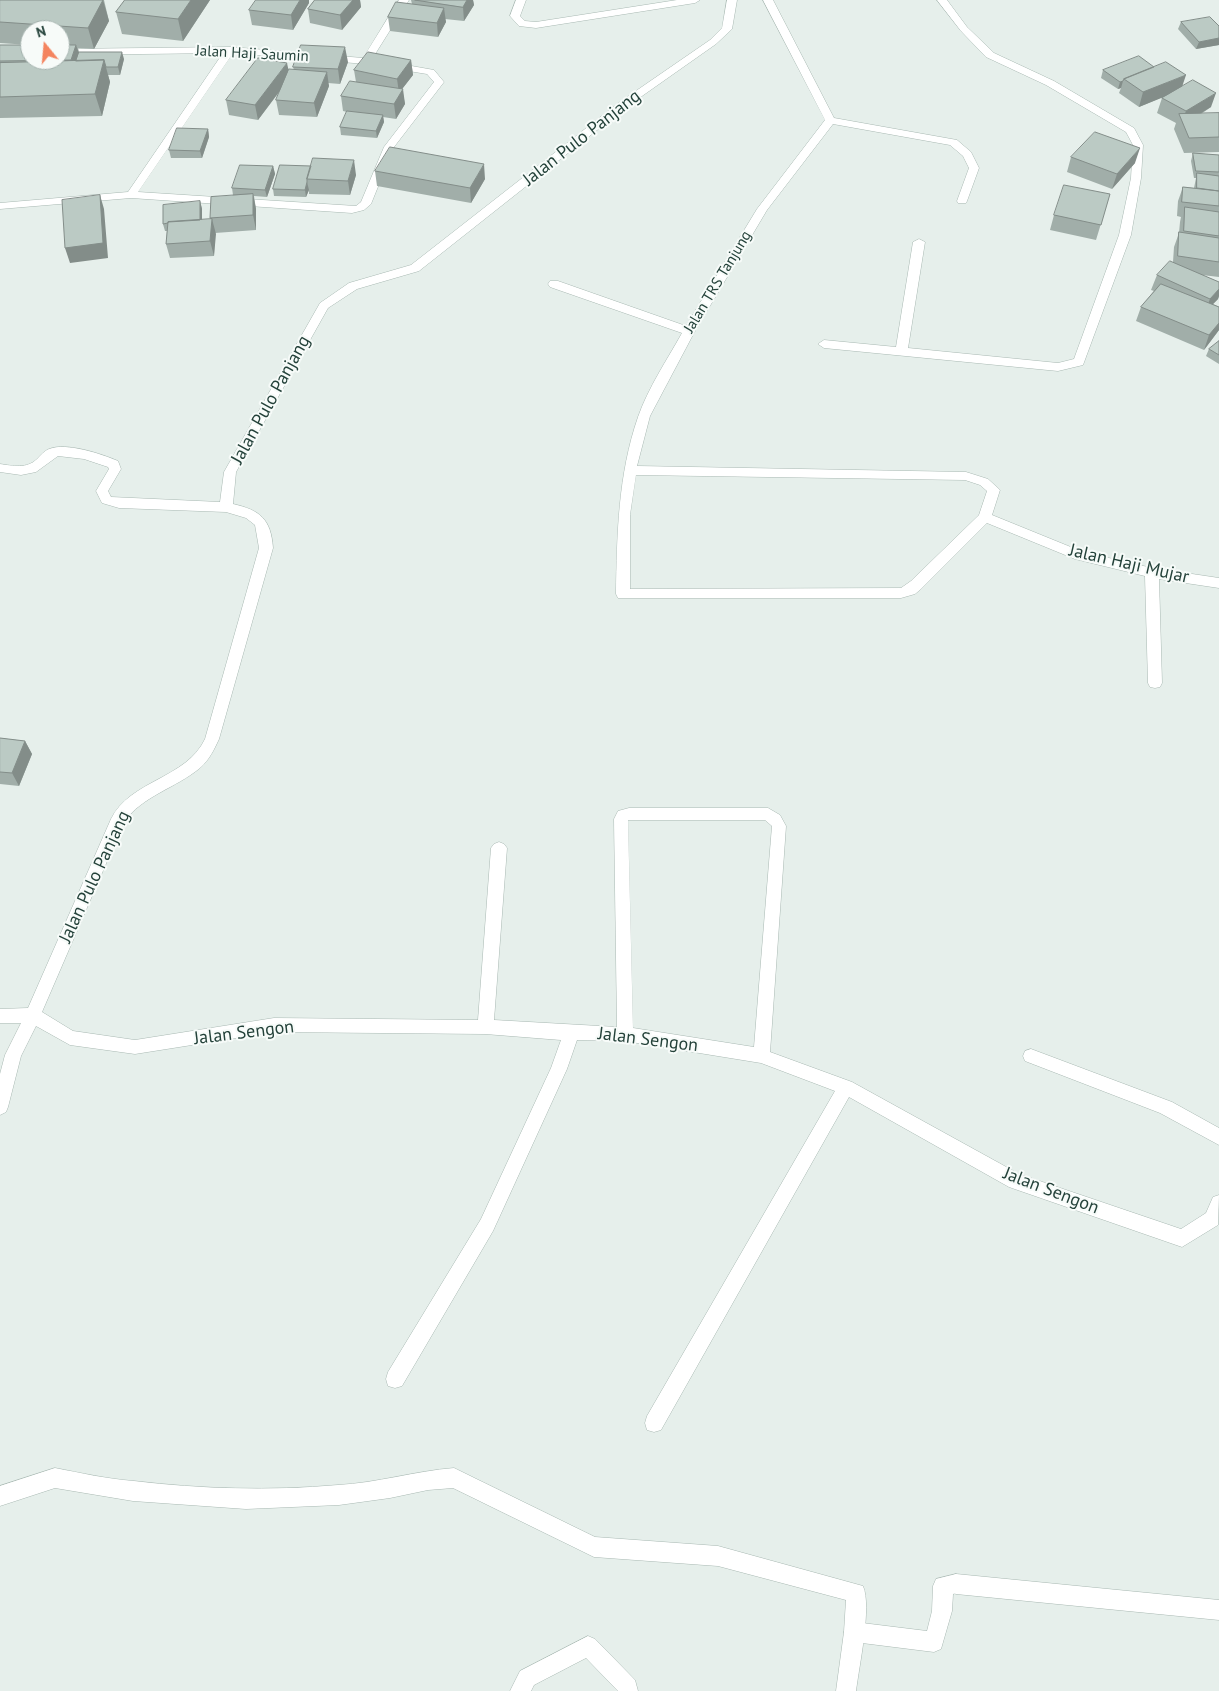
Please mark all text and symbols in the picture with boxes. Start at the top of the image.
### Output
north arrow [20,20,70,70]
text: N [34,22,48,42]
street label: Jalan Haji Saumin [195,42,309,66]
street label: Jalan Pulo Panjang [519,85,645,191]
street label: Jalan TRS Tanjung [680,228,756,336]
street label: Jalan Pulo Panjang [227,332,315,468]
street label: Jalan Haji Mujar [1067,540,1191,588]
street label: Jalan Pulo Panjang [55,807,135,947]
street label: Jalan Sengon [193,1016,295,1050]
street label: Jalan Sengon [597,1023,699,1057]
street label: Jalan Sengon [1000,1163,1102,1219]

